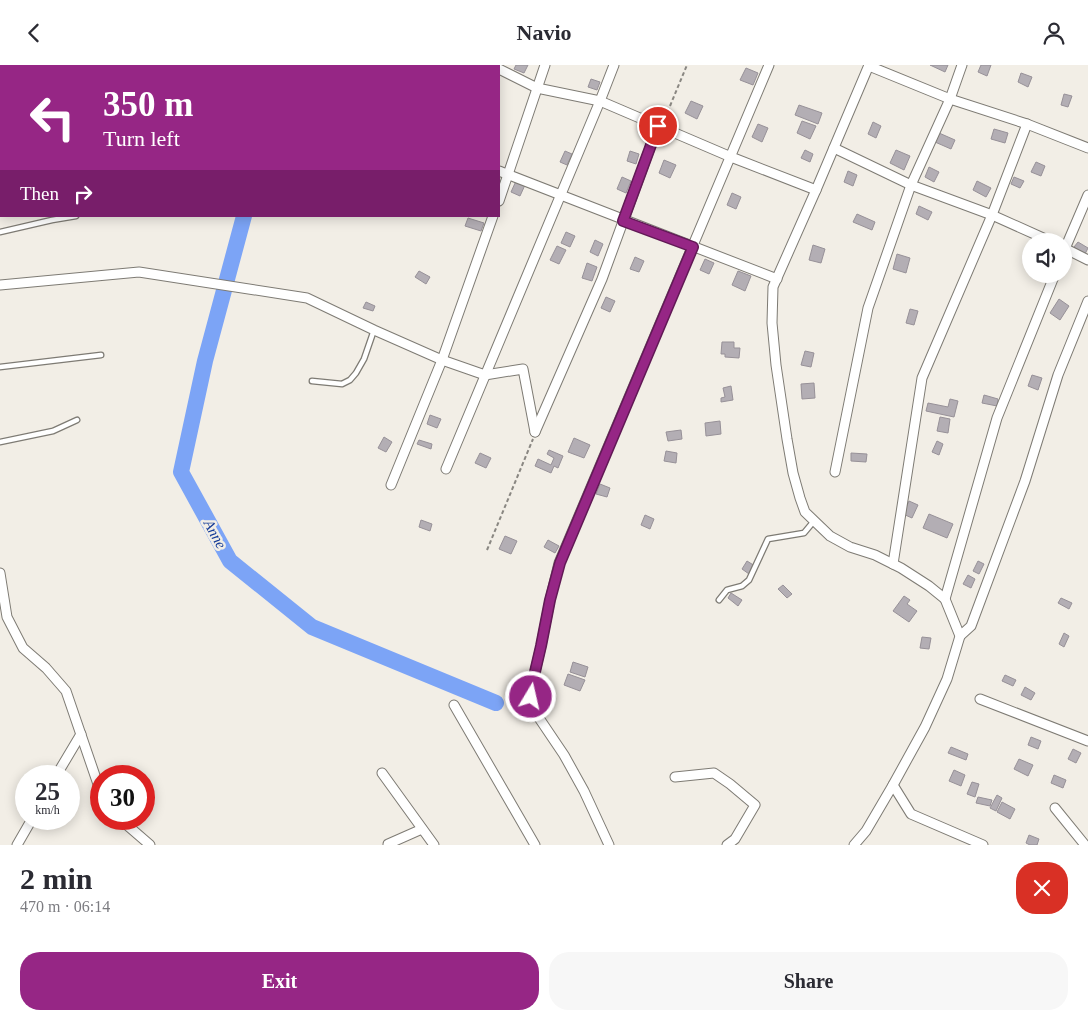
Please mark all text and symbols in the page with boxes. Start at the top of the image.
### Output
icon: back [20,19,48,47]
icon: person [1040,19,1068,47]
text: Navio [517,20,572,45]
icon: left [20,85,85,150]
text: 350 m [103,85,193,124]
pin [637,105,679,147]
icon: arrive [644,112,672,140]
text: Turn left [103,126,180,151]
icon: right [69,180,97,208]
text: Then [20,183,59,204]
map controls [1022,233,1072,283]
button: sound [1022,233,1072,283]
water label: Anne [200,516,230,552]
position arrow [504,670,556,722]
speed limit sign: 30 [90,765,155,830]
text: 25 [35,778,60,805]
text: km/h [35,803,60,817]
text: 2 min [20,862,93,895]
button: close [1016,862,1068,914]
text: 470 m · 06:14 [20,898,110,915]
button: Exit [20,952,539,1010]
button: Share [549,952,1068,1010]

